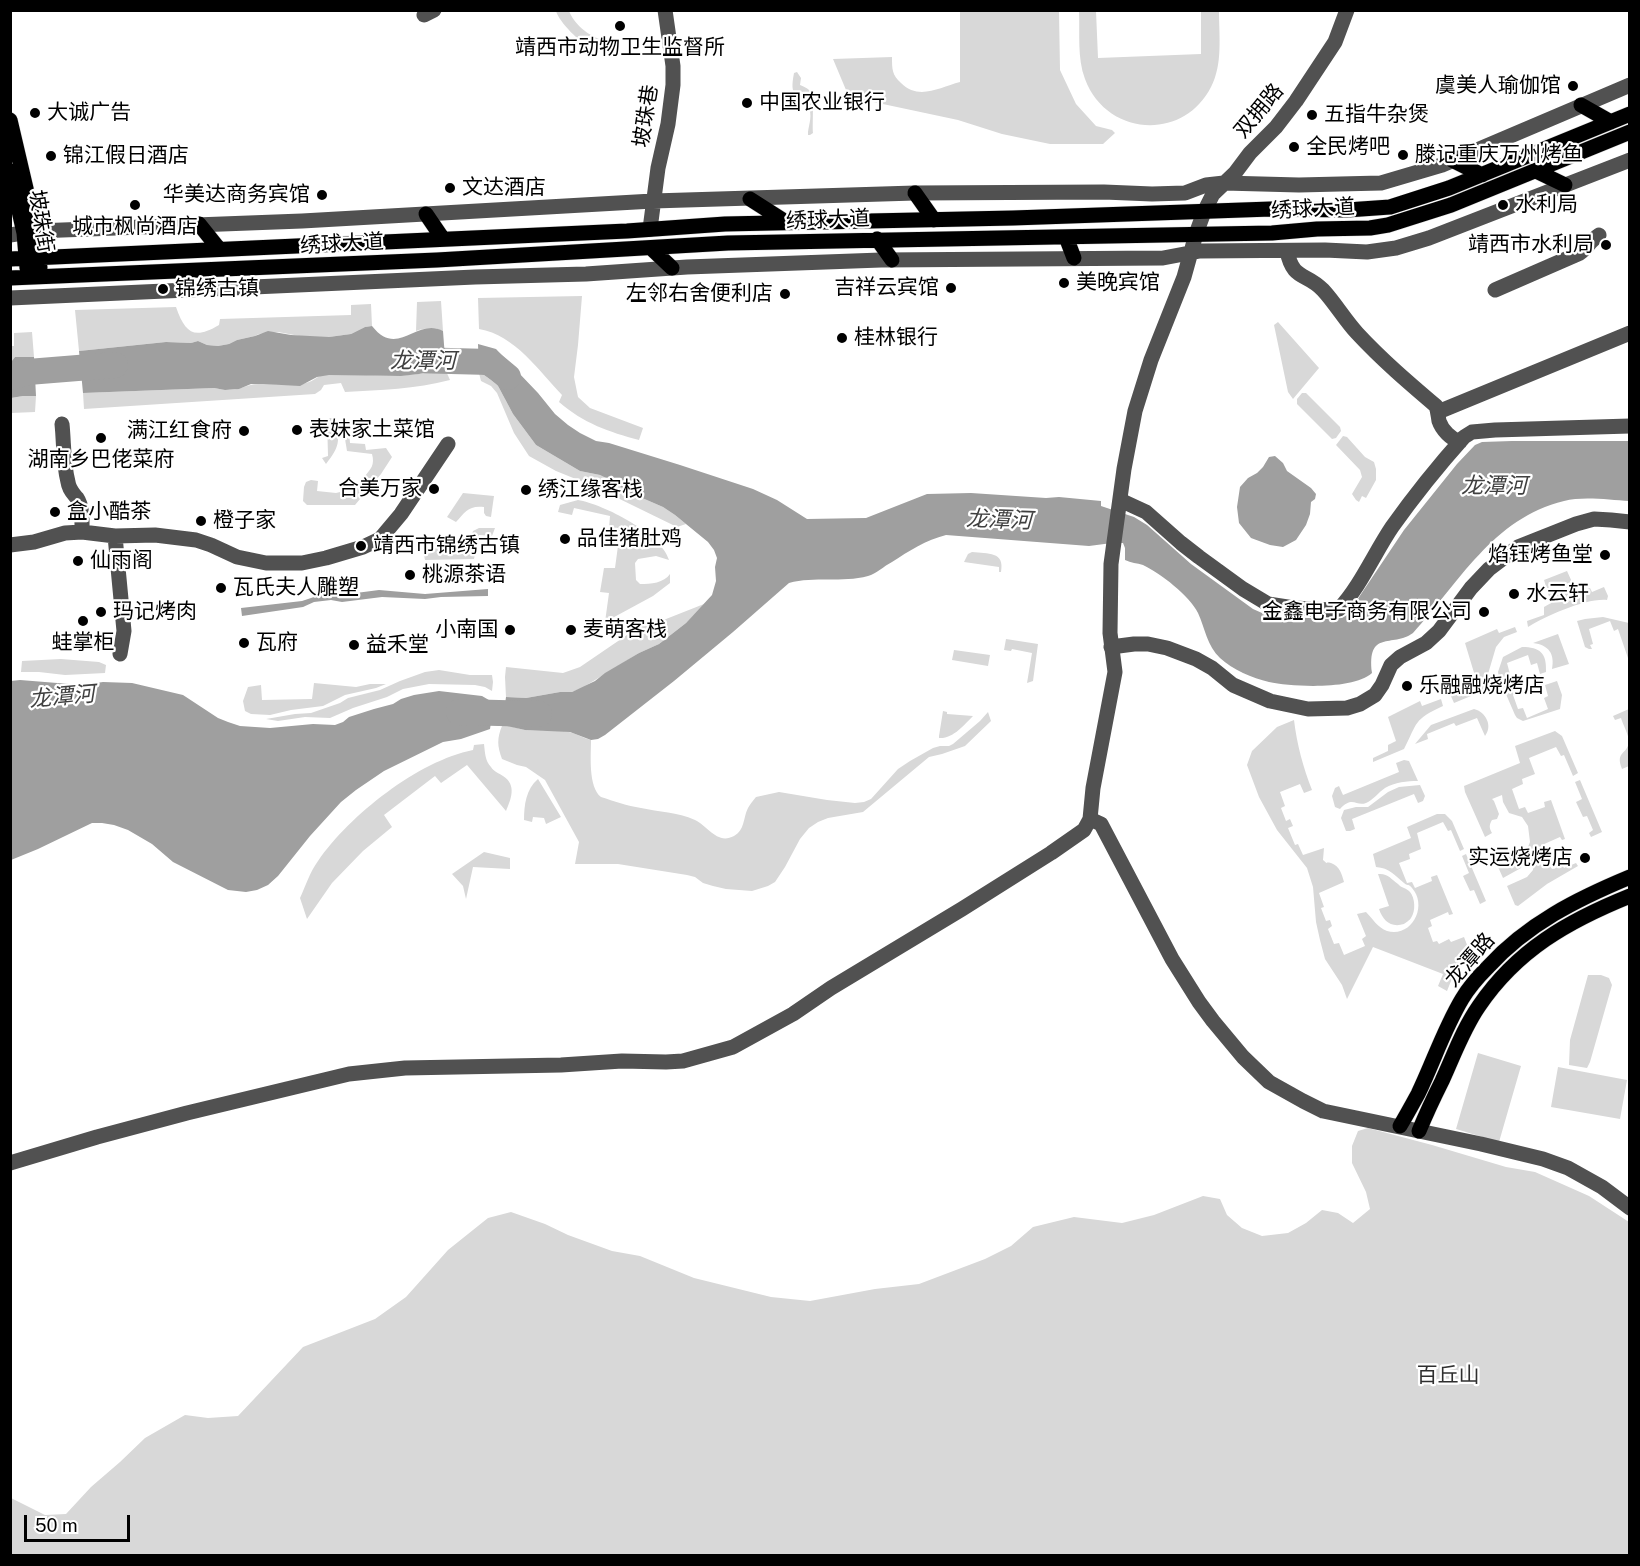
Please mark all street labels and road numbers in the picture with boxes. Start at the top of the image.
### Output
street label: 双拥路 [1229,79,1289,143]
street label: 坡珠巷 [629,83,663,149]
street label: 坡珠街 [24,188,58,254]
street label: 绣球大道 [1270,194,1356,224]
street label: 绣球大道 [786,206,870,234]
street label: 绣球大道 [299,229,385,259]
street label: 龙潭路 [1440,928,1500,992]

